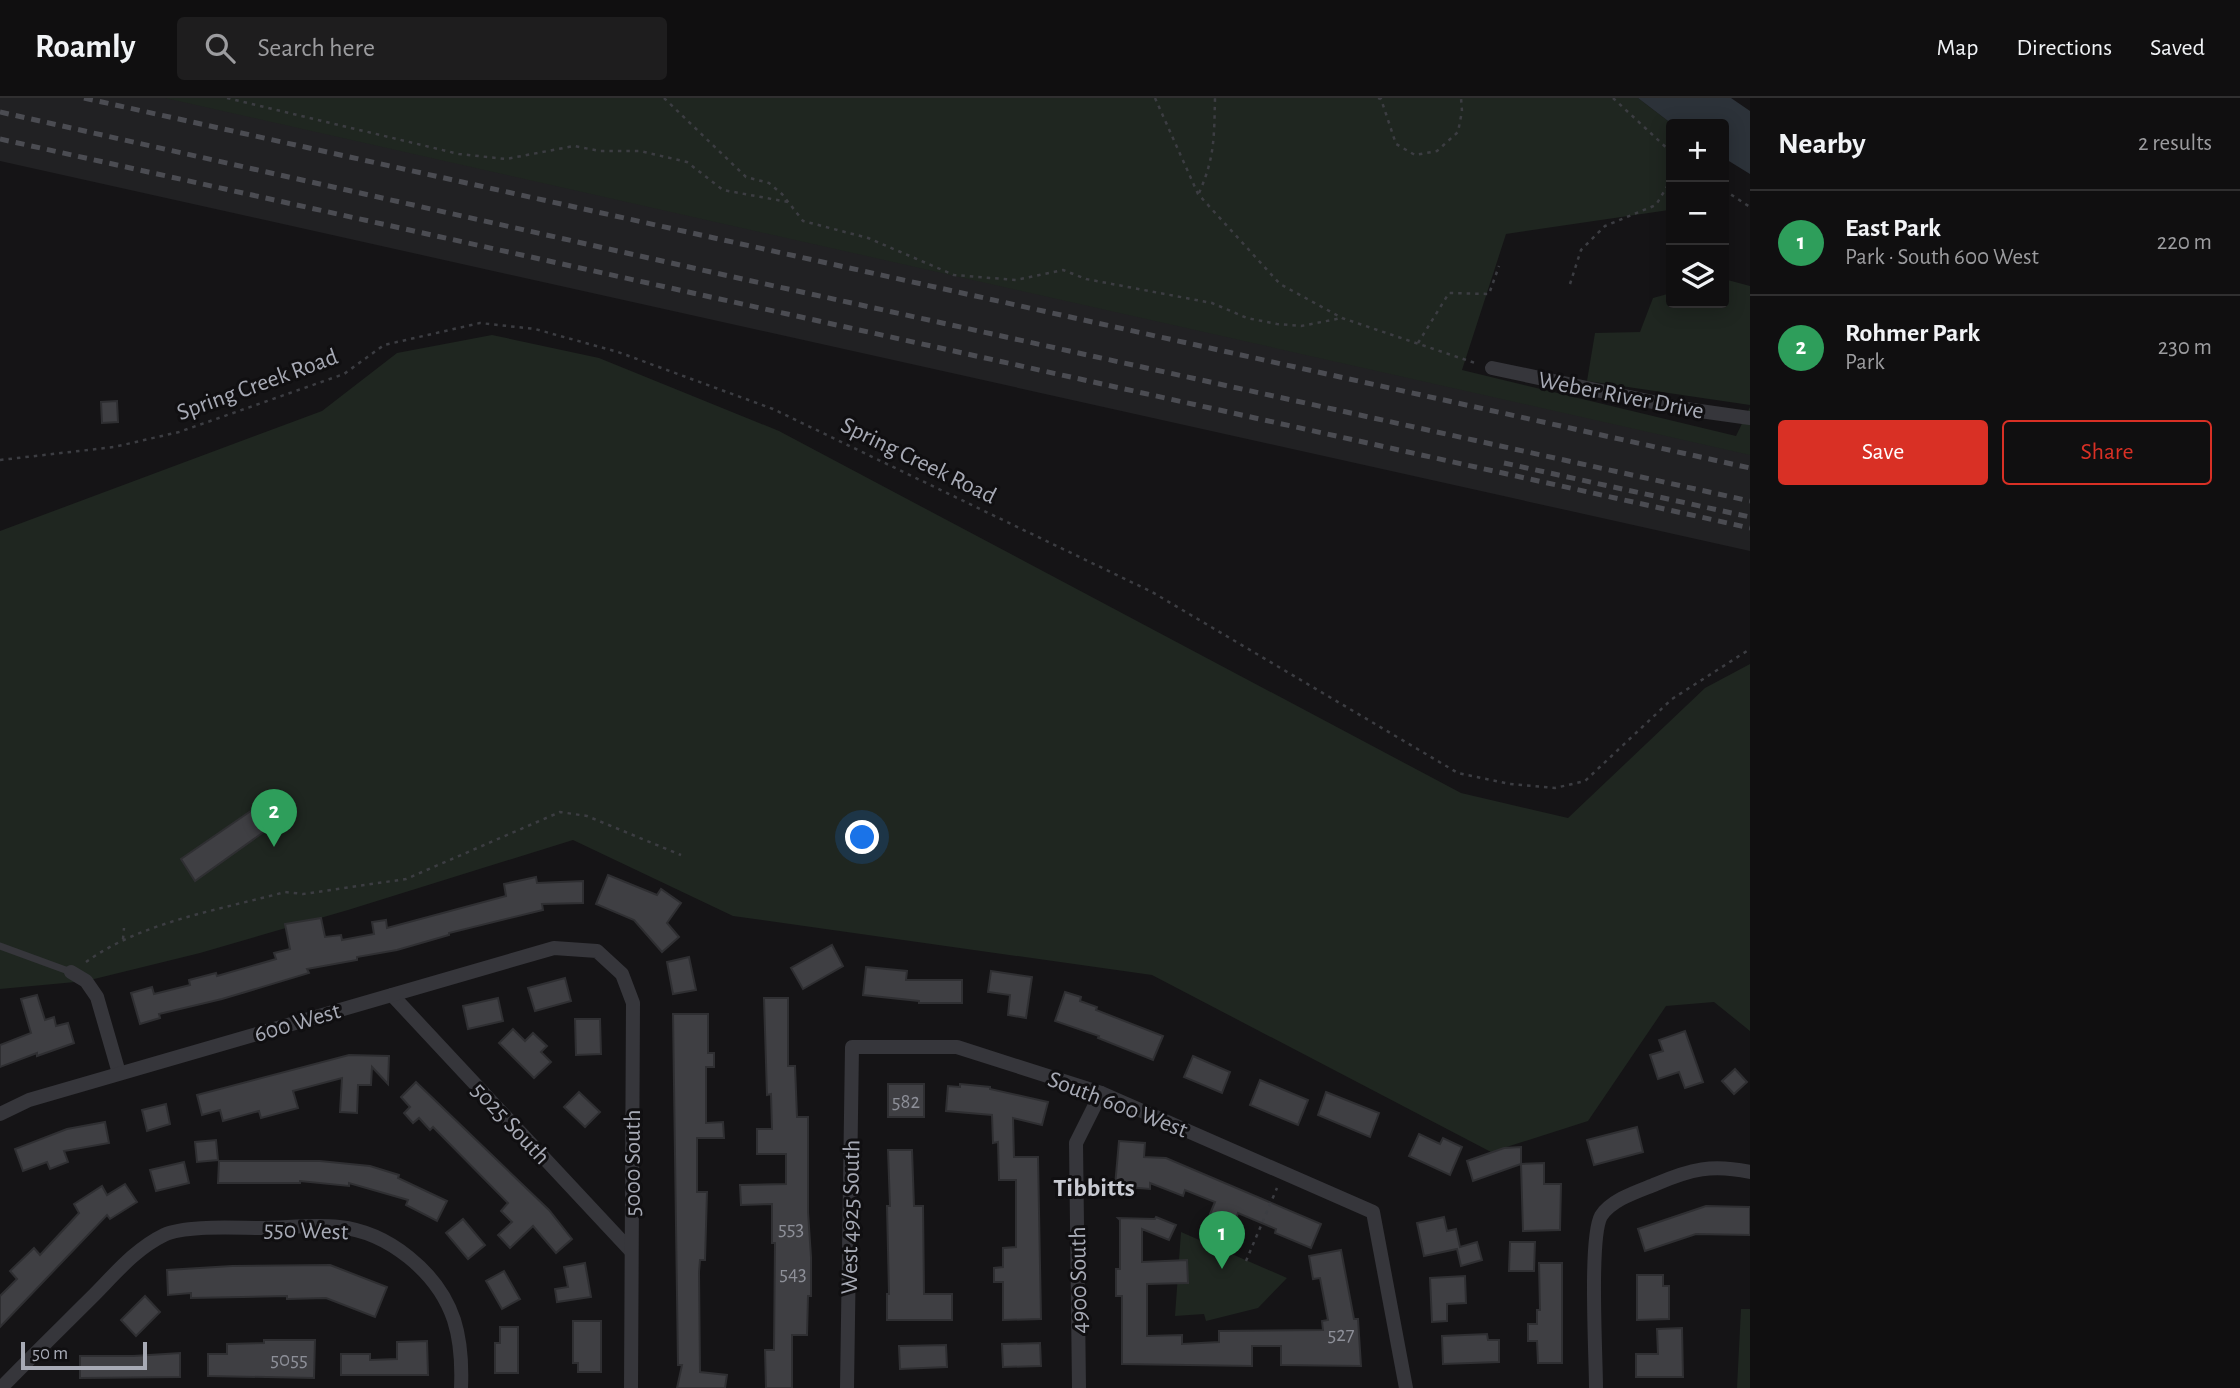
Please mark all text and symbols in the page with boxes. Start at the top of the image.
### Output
search box [177,17,667,80]
icon: search [201,29,239,67]
text: Roamly [35,31,135,64]
text: Search here [257,35,375,61]
text: Map [1936,36,1978,60]
text: Directions [2016,36,2112,60]
text: Saved [2150,36,2205,60]
map controls [1666,119,1729,308]
button: + [1666,119,1729,182]
text: Nearby [1778,129,1866,159]
text: 2 results [2138,132,2212,155]
button: − [1666,182,1729,245]
text: East Park [1845,215,1941,241]
text: 1 [1797,231,1805,254]
text: 220 m [2157,231,2212,254]
button: layers [1666,245,1729,308]
text: Park · South 600 West [1845,246,2039,269]
text: Rohmer Park [1845,320,1980,346]
text: 2 [1796,336,1806,359]
text: 230 m [2158,336,2212,359]
street label: Spring Creek Road [174,345,341,425]
text: Park [1845,351,1885,374]
street label: Weber River Drive [1536,368,1706,424]
street label: Spring Creek Road [837,413,1000,509]
button: Save [1778,420,1988,485]
button: Share [2002,420,2212,485]
pin: 2 [251,789,297,847]
your location [845,820,879,854]
street label: 600 West [251,999,343,1047]
street label: South 600 West [1044,1067,1191,1143]
street label: 5025 South [466,1078,554,1169]
house number: 582 [892,1091,920,1112]
street label: 5000 South [621,1109,645,1217]
street label: West 4925 South [838,1139,864,1295]
district label: Tibbitts [1053,1175,1135,1201]
pin: 1 [1199,1211,1245,1269]
street label: 550 West [263,1218,349,1244]
house number: 553 [778,1218,804,1239]
street label: 4900 South [1066,1226,1092,1334]
house number: 543 [779,1263,807,1284]
house number: 527 [1327,1324,1355,1345]
scale bar [21,1339,147,1371]
text: 50 m [32,1344,68,1363]
house number: 5055 [270,1349,308,1370]

